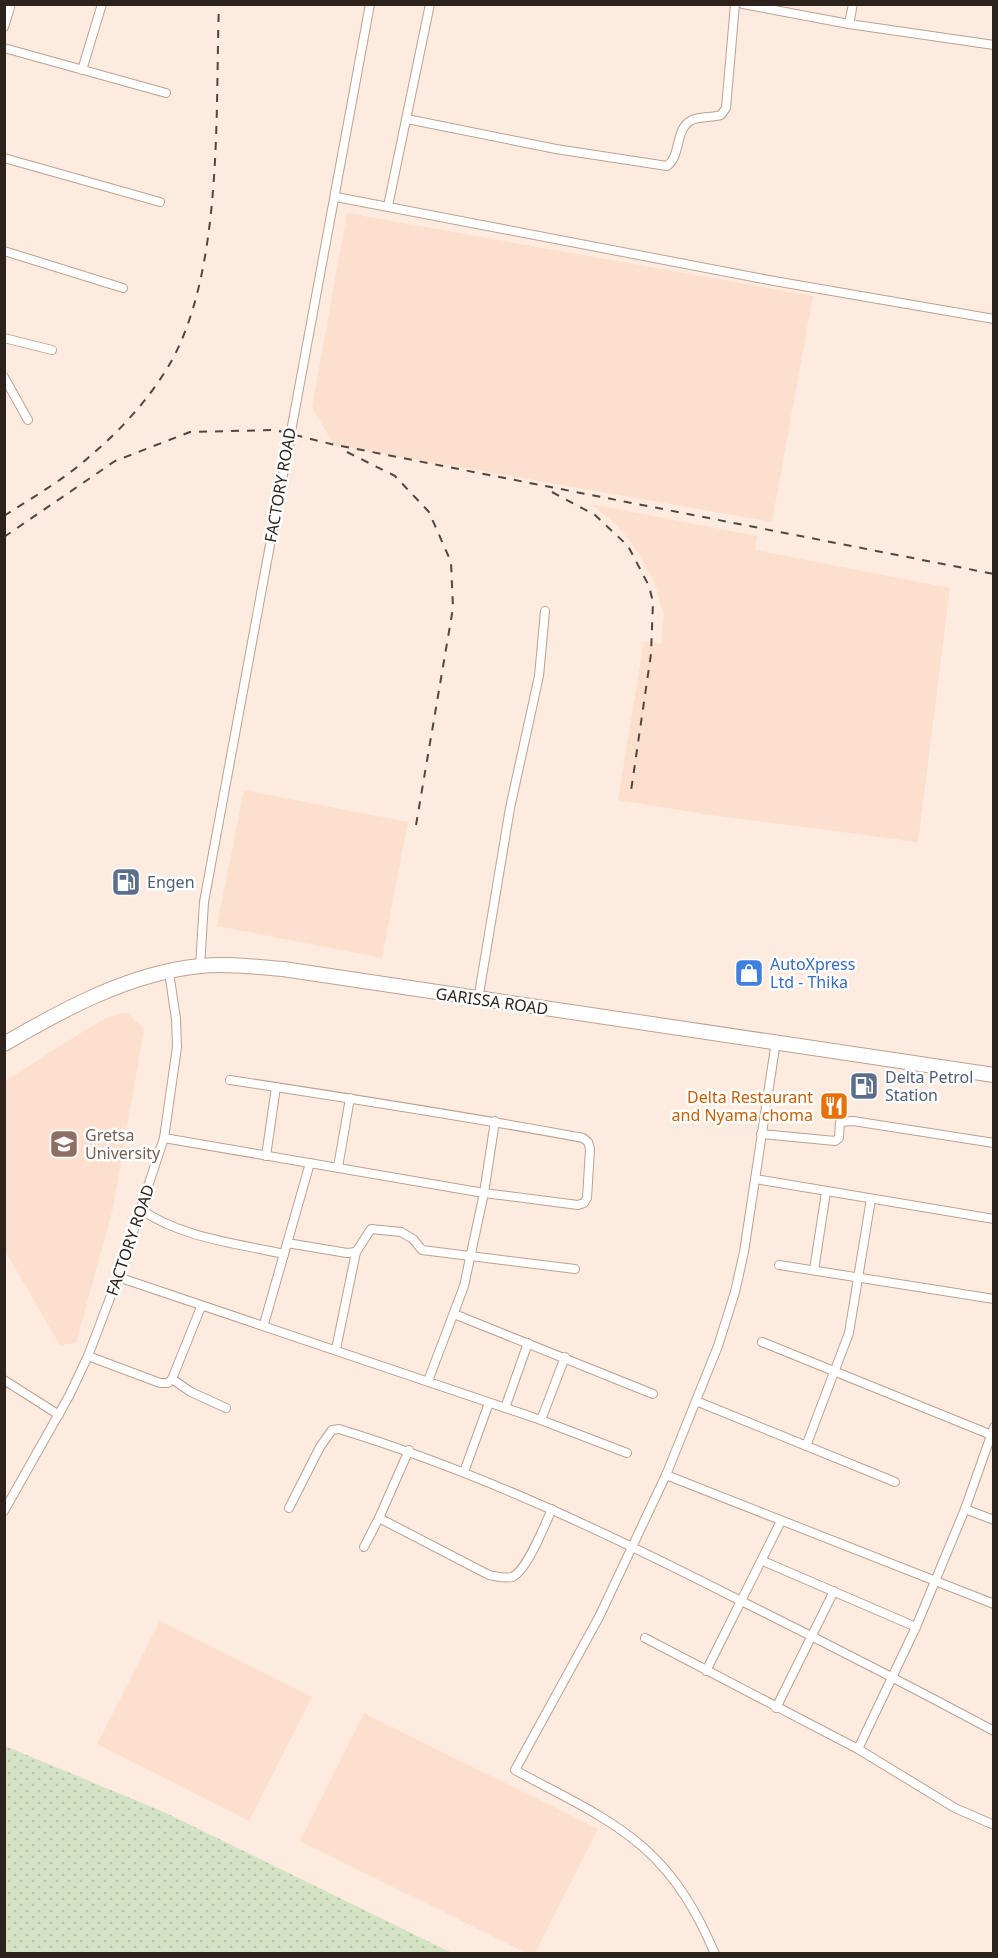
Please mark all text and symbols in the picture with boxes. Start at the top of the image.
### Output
street label: FACTORY ROAD [259,426,301,544]
fuel station icon: Engen [110,866,142,898]
place label: Engen [147,871,195,893]
place label: AutoXpress Ltd - Thika [770,953,855,993]
shop icon: AutoXpress Ltd - Thika [733,957,765,989]
street label: GARISSA ROAD [434,982,550,1020]
place label: Delta Petrol Station [885,1066,973,1106]
fuel station icon: Delta Petrol Station [848,1070,880,1102]
place label: Delta Restaurant and Nyama choma [672,1086,813,1126]
restaurant icon: Delta Restaurant and Nyama choma [818,1090,850,1122]
place label: Gretsa University [85,1124,161,1164]
school or university icon: Gretsa University [48,1128,80,1160]
street label: FACTORY ROAD [101,1181,159,1299]

